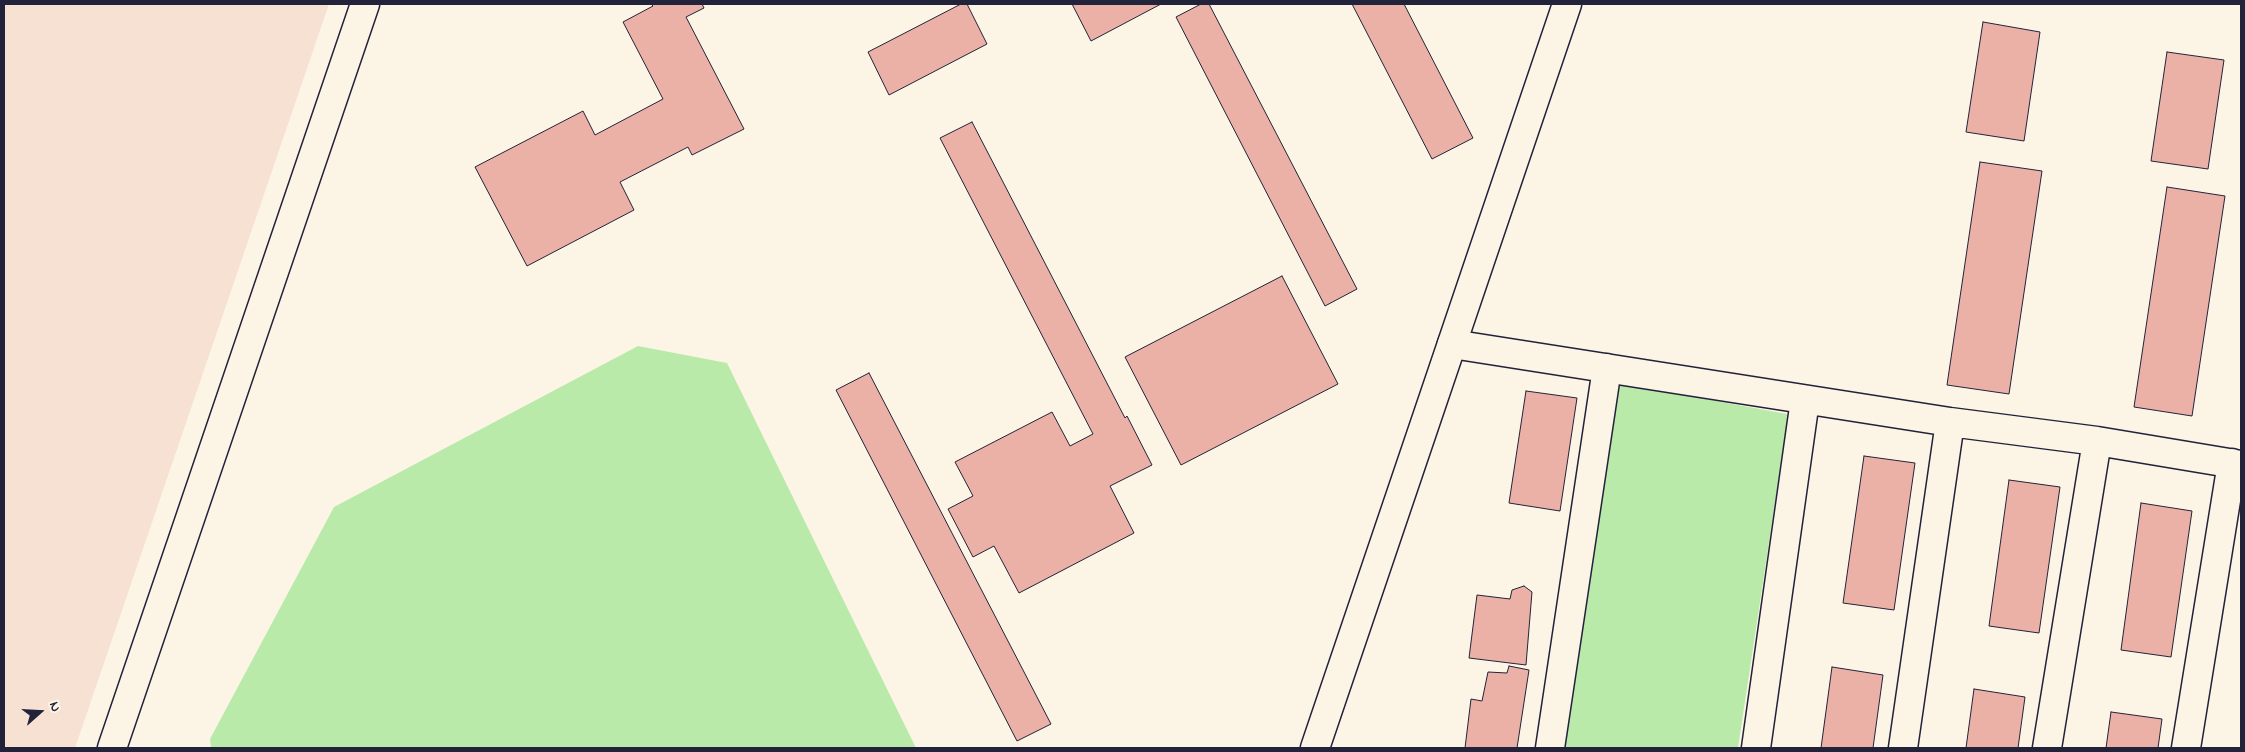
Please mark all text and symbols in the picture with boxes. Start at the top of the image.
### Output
north arrow [15,687,65,737]
text: N [43,699,66,715]

